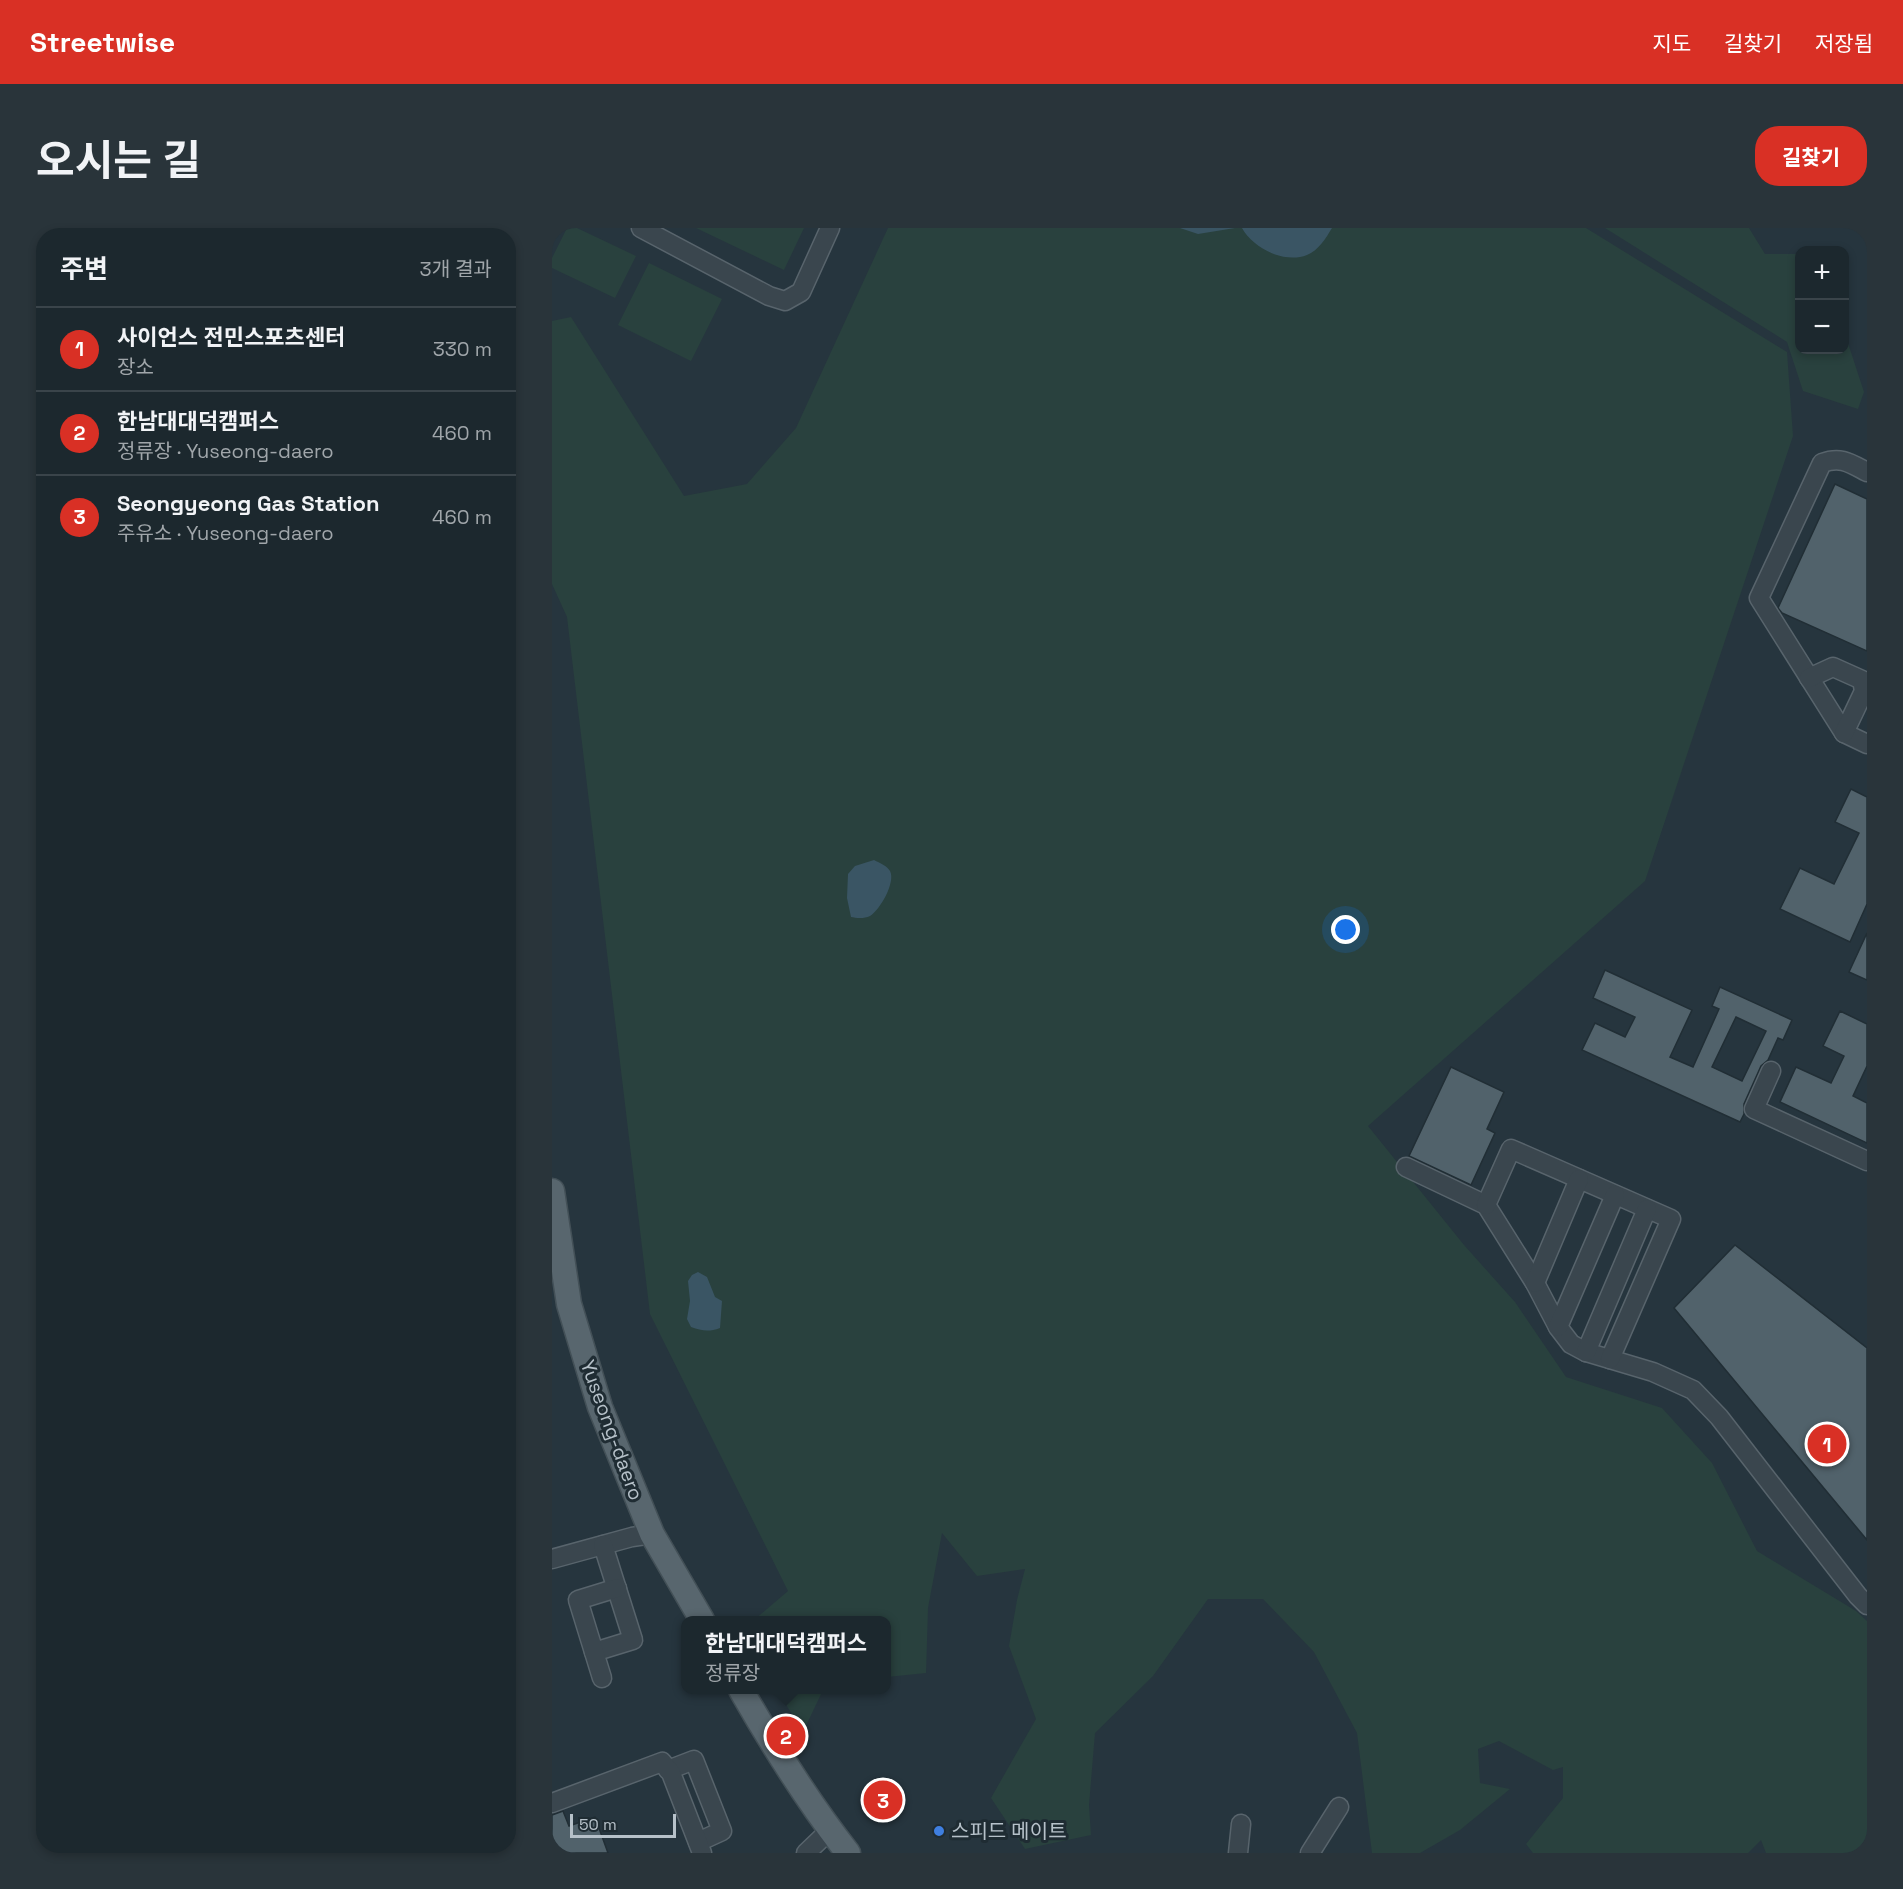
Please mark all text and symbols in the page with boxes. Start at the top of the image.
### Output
text: Streetwise [30,24,175,60]
text: 지도 [1652,30,1691,57]
text: 길찾기 [1724,30,1782,57]
text: 저장됨 [1815,30,1873,57]
button: 길찾기 [1755,126,1867,186]
text: 오시는 길 [36,134,201,187]
map controls [1795,246,1849,354]
button: + [1795,246,1849,300]
text: 주변 [60,252,108,286]
text: 3개 결과 [420,256,492,282]
button: − [1795,300,1849,354]
text: 사이언스 전민스포츠센터 [117,323,345,351]
text: 1 [75,336,84,362]
text: 330 m [433,336,492,362]
text: 장소 [117,354,154,380]
text: 한남대대덕캠퍼스 [117,407,279,435]
text: 2 [74,420,85,446]
text: 460 m [432,420,492,446]
text: 정류장 · Yuseong-daero [117,438,334,464]
text: Seongyeong Gas Station [117,489,379,517]
text: 3 [73,504,86,530]
text: 460 m [432,504,492,530]
text: 주유소 · Yuseong-daero [117,520,334,546]
your location [1331,915,1360,944]
street label: Yuseong-daero [575,1356,649,1504]
pin: 1 [1808,1422,1846,1466]
popup [681,1616,891,1694]
text: 한남대대덕캠퍼스 [705,1629,867,1657]
text: 정류장 [705,1660,760,1686]
pin: 2 [766,1714,806,1758]
pin: 3 [864,1778,902,1822]
scale bar [570,1811,676,1838]
text: 50 m [579,1814,617,1835]
place label: 스피드 메이트 [951,1818,1067,1844]
marker: 스피드 메이트 [932,1824,946,1838]

